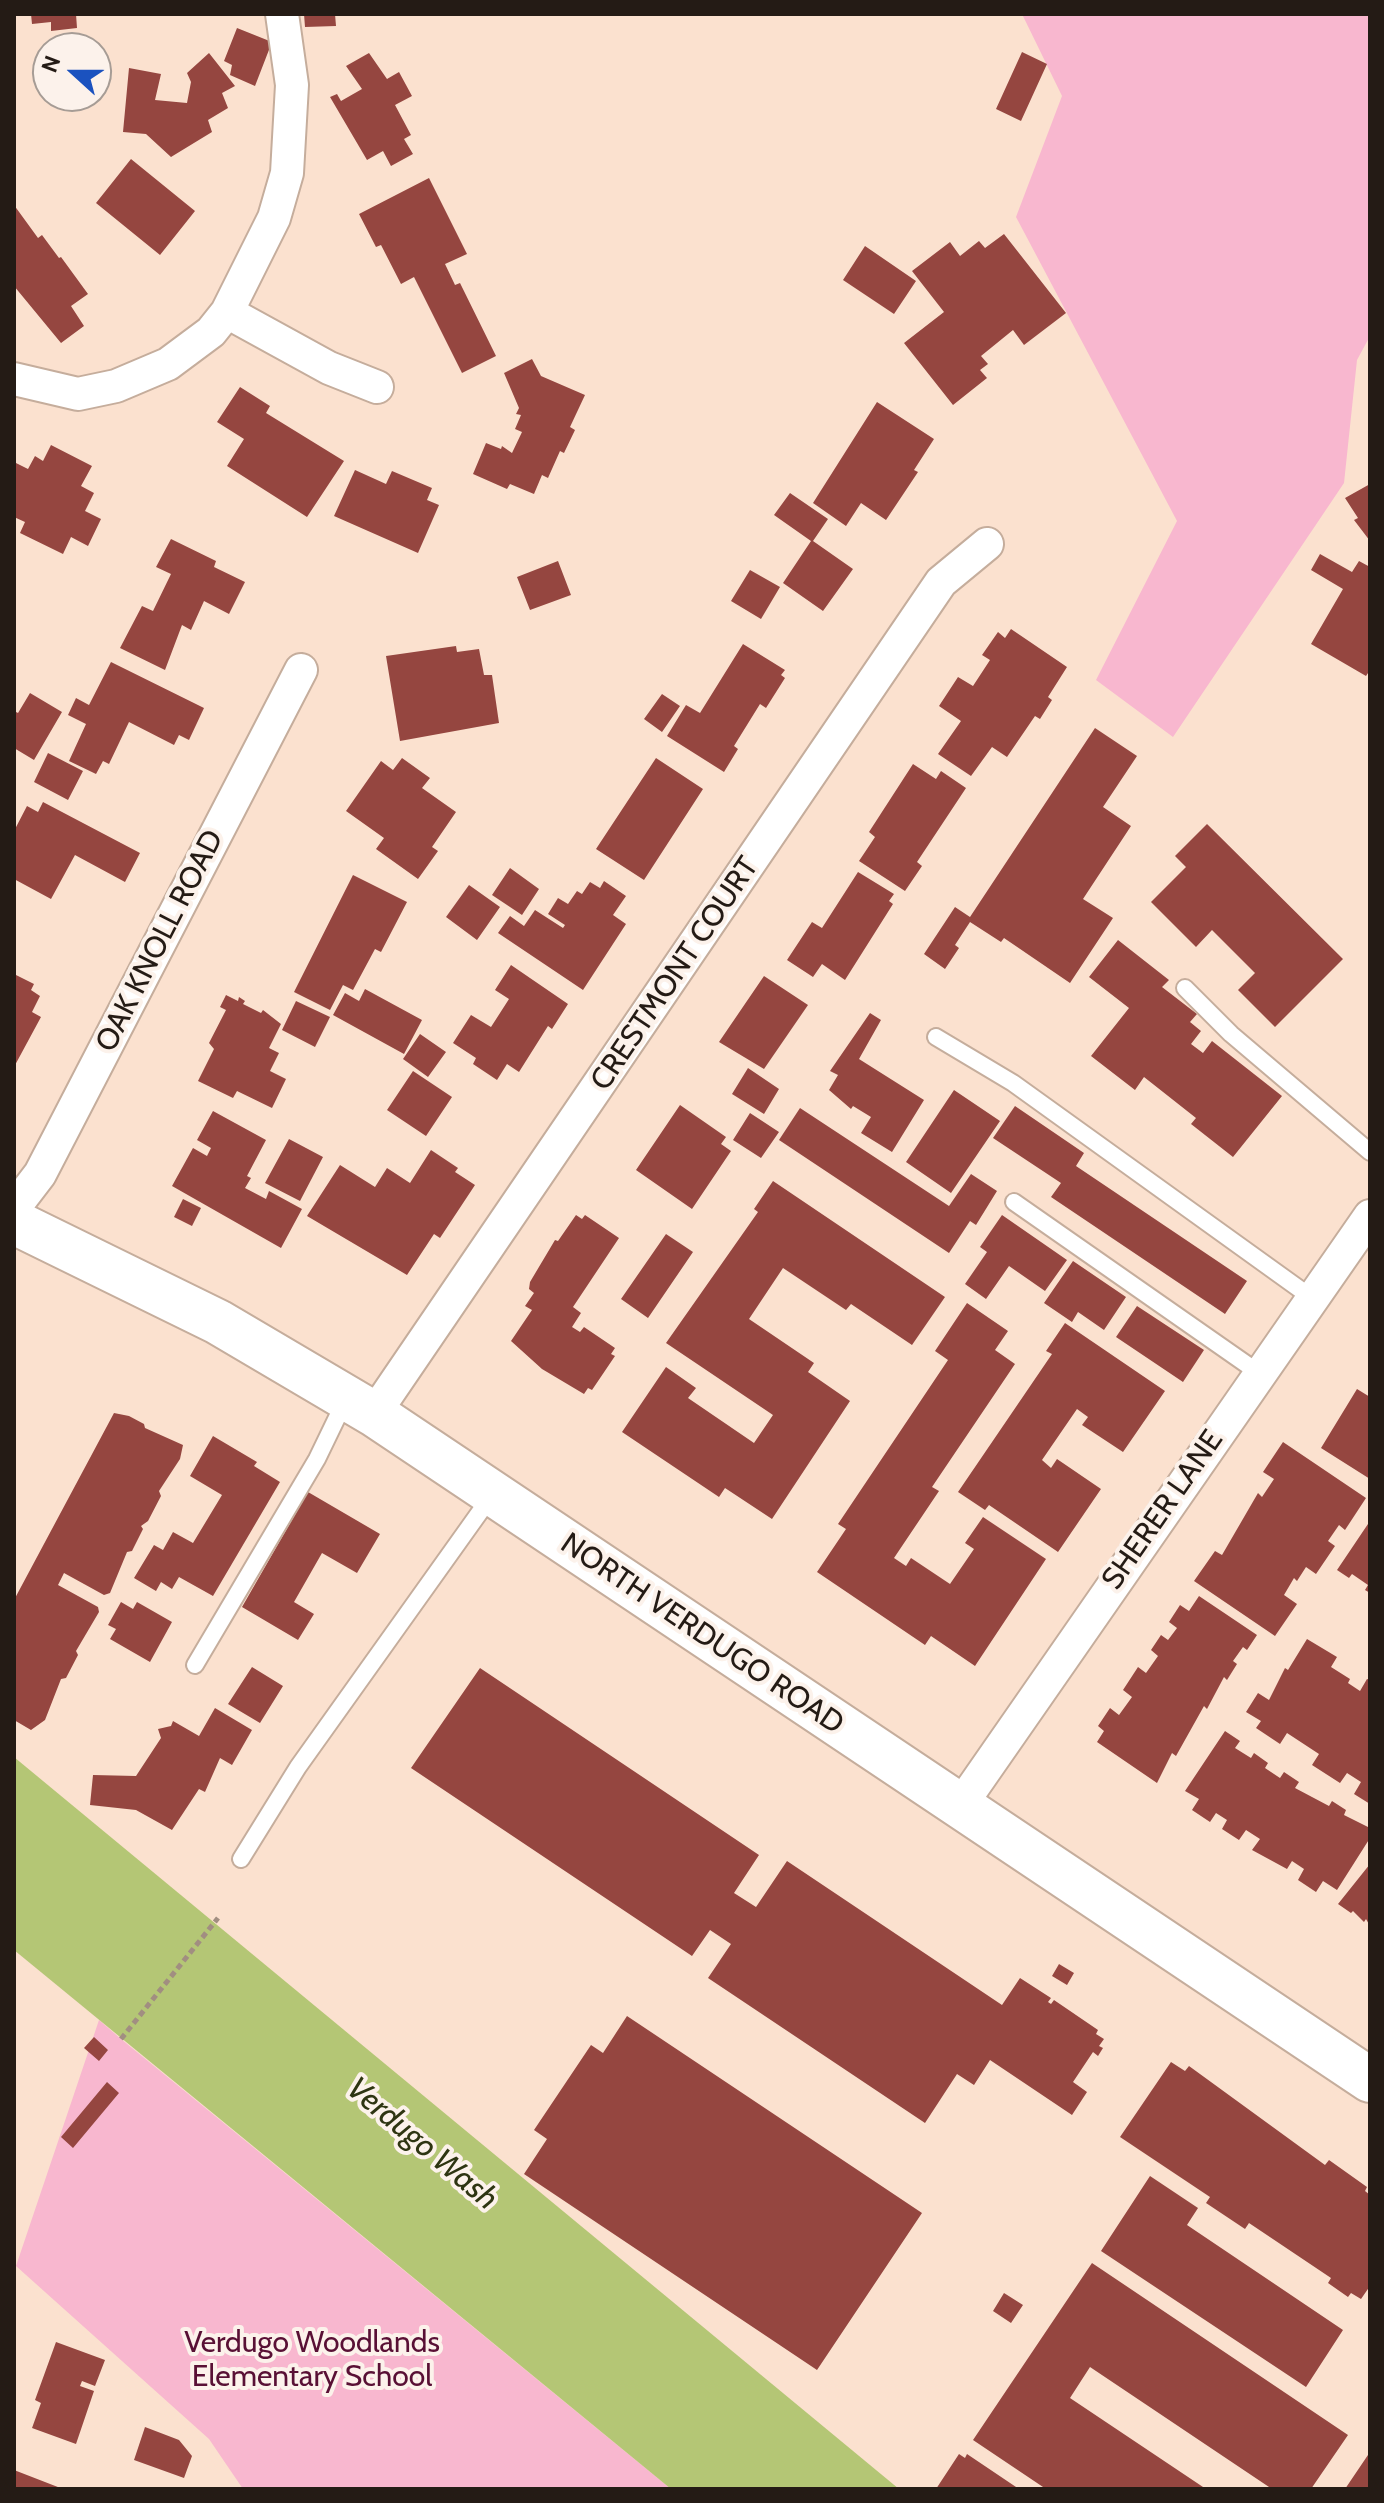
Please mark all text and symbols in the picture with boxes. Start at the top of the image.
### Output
north arrow [32,32,112,112]
text: N [36,52,66,76]
street label: OAK KNOLL ROAD [89,824,231,1058]
street label: CRESTMONT COURT [584,850,766,1098]
street label: SHERER LANE [1095,1423,1231,1597]
street label: NORTH VERDUGO ROAD [554,1526,850,1742]
water label: Verdugo Wash [339,2070,505,2218]
park label: Verdugo Woodlands Elementary School [184,2325,440,2396]

